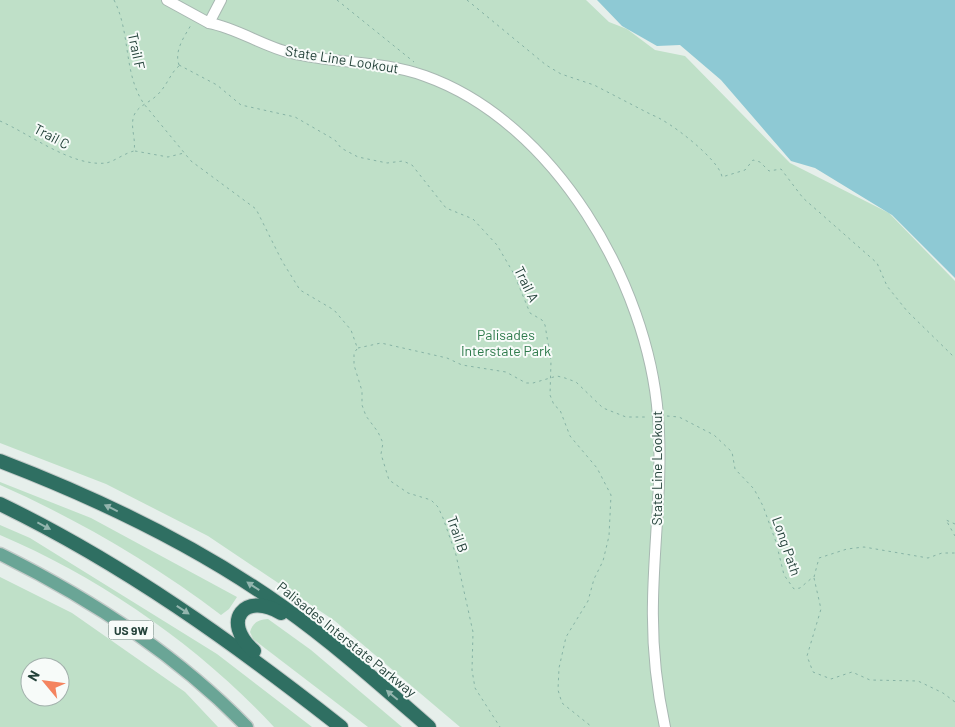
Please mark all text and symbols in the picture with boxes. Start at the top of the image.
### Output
street label: Trail F [125,31,149,71]
street label: State Line Lookout [284,42,400,76]
street label: Trail C [31,120,73,152]
street label: Trail A [511,263,543,305]
park label: Palisades Interstate Park [461,326,551,359]
street label: State Line Lookout [648,411,665,525]
one-way arrow [104,503,118,511]
street label: Trail B [444,513,472,555]
street label: Long Path [769,514,805,578]
one-way arrow [36,522,51,530]
street label: Palisades Interstate Parkway [274,578,420,701]
one-way arrow [246,582,259,591]
one-way arrow [176,605,190,614]
road number: US 9W [108,620,154,640]
north arrow [20,657,70,707]
text: N [24,667,43,684]
one-way arrow [386,690,399,701]

